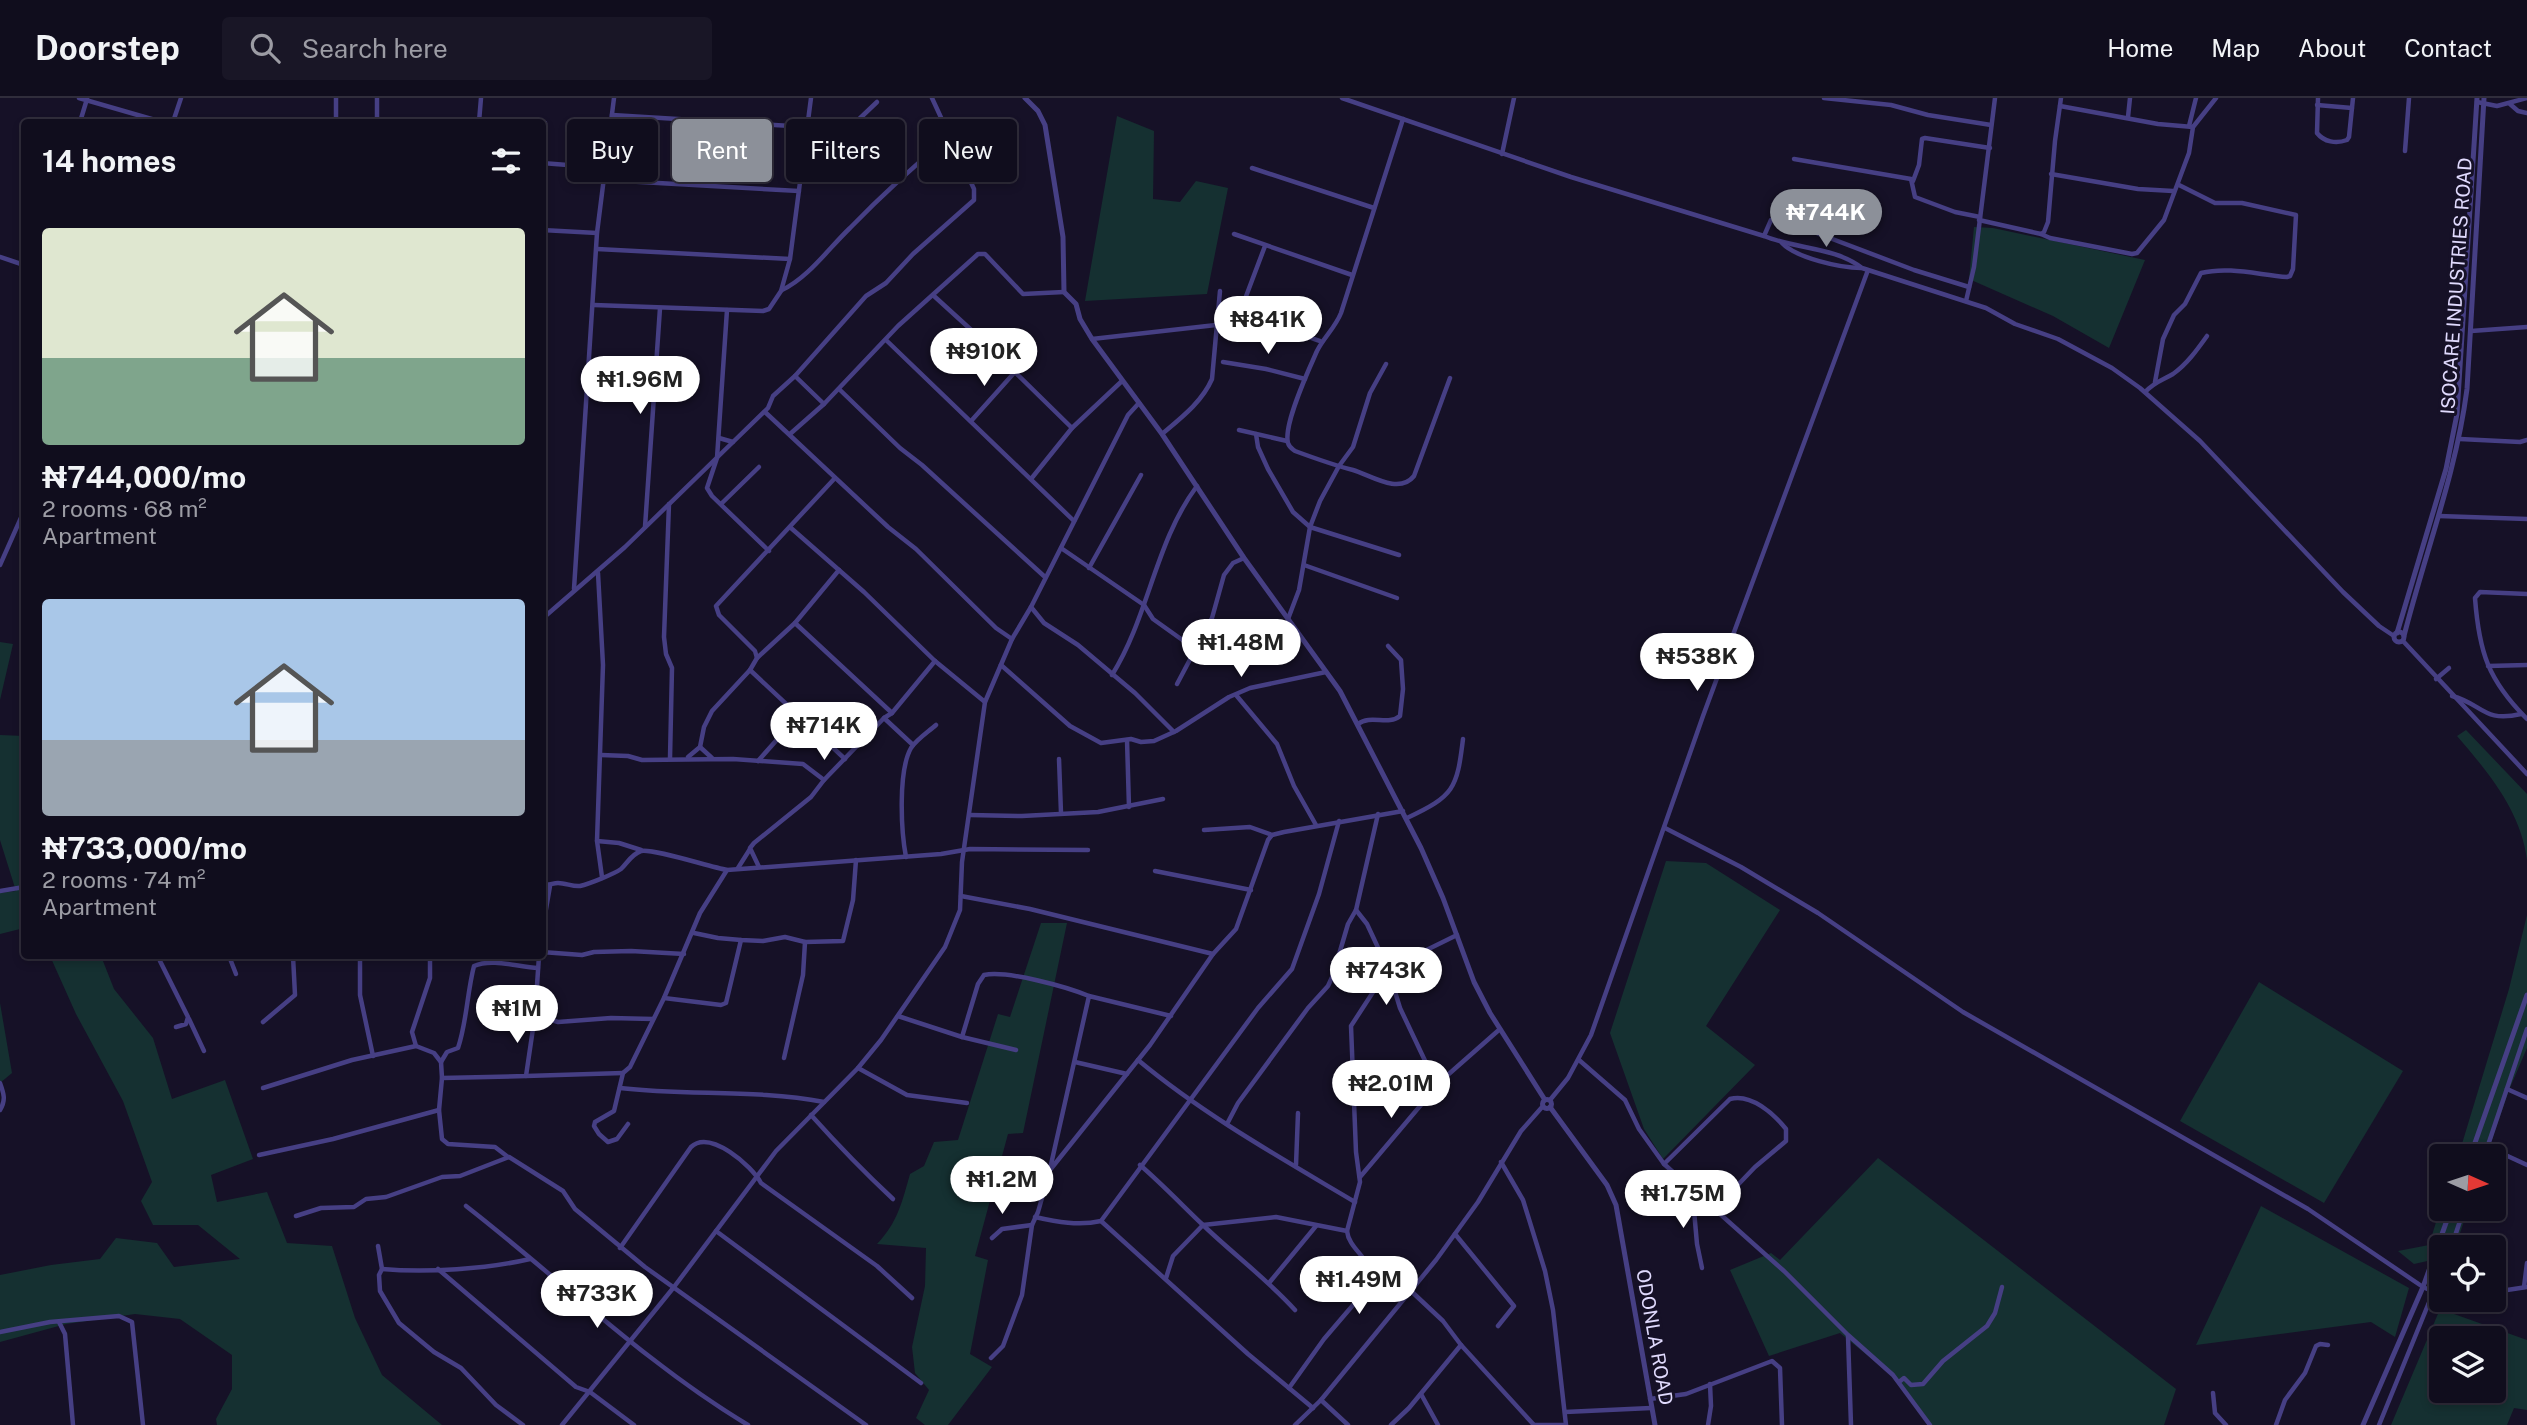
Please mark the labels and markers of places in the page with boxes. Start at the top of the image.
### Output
pin: ₦744K [1777,190,1875,249]
pin: ₦841K [1219,296,1317,356]
pin: ₦910K [935,328,1033,388]
pin: ₦1.96M [583,356,697,416]
pin: ₦1.48M [1184,620,1298,679]
pin: ₦538K [1648,634,1746,693]
pin: ₦714K [775,702,873,762]
pin: ₦743K [1337,948,1435,1007]
pin: ₦1M [483,986,551,1045]
pin: ₦2.01M [1334,1060,1448,1120]
pin: ₦1.2M [953,1156,1051,1216]
pin: ₦1.75M [1626,1170,1740,1230]
pin: ₦1.49M [1302,1256,1416,1316]
pin: ₦733K [548,1270,646,1330]

